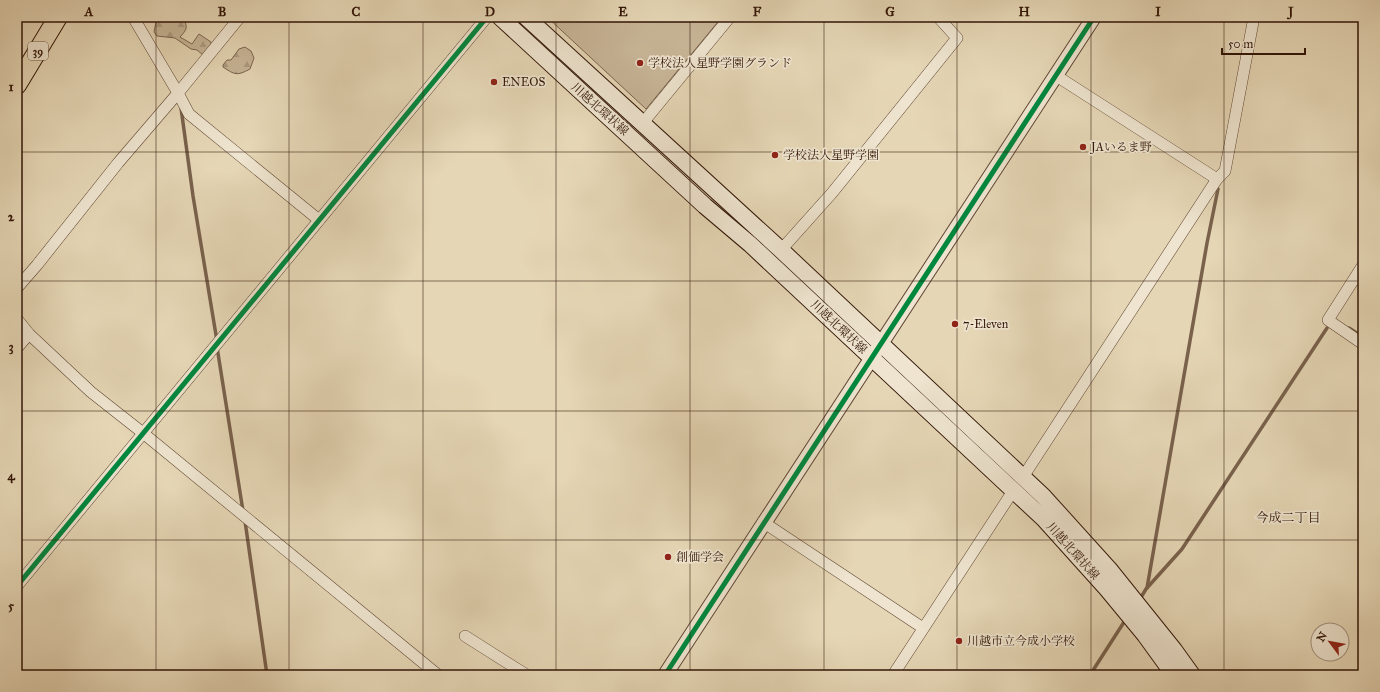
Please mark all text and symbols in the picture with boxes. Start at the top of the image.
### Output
text: A [84,4,94,20]
text: B [218,4,227,20]
text: C [352,4,361,20]
text: D [485,4,495,20]
text: E [618,4,628,20]
text: F [753,4,762,20]
text: G [885,4,895,20]
text: H [1018,4,1030,20]
text: I [1155,4,1161,20]
text: J [1286,4,1294,20]
scale bar [1222,30,1305,56]
text: 50 m [1228,37,1253,51]
road number: 39 [28,42,48,60]
place label: 学校法人星野学園グランド [648,56,792,70]
marker: 学校法人星野学園グランド [635,58,645,68]
place label: ENEOS [502,75,546,89]
marker: ENEOS [489,77,499,87]
text: 1 [8,79,14,95]
street label: 川越北環状線 [569,80,631,138]
place label: JAいるま野 [1089,140,1152,155]
marker: JAいるま野 [1078,142,1088,152]
place label: 学校法人星野学園 [783,148,879,162]
marker: 学校法人星野学園 [770,150,780,160]
text: 2 [8,209,15,225]
street label: 川越北環状線 [808,297,870,357]
place label: 7-Eleven [963,317,1009,331]
marker: 7-Eleven [950,319,960,329]
text: 3 [8,339,14,355]
text: 4 [7,468,15,484]
district label: 今成二丁目 [1255,510,1321,526]
street label: 川越北環状線 [1044,520,1102,582]
place label: 創価学会 [676,550,724,564]
marker: 創価学会 [663,552,673,562]
text: 5 [8,598,15,614]
north arrow [1310,622,1350,662]
text: N [1314,629,1330,644]
place label: 川越市立今成小学校 [967,634,1075,648]
marker: 川越市立今成小学校 [954,636,964,646]

